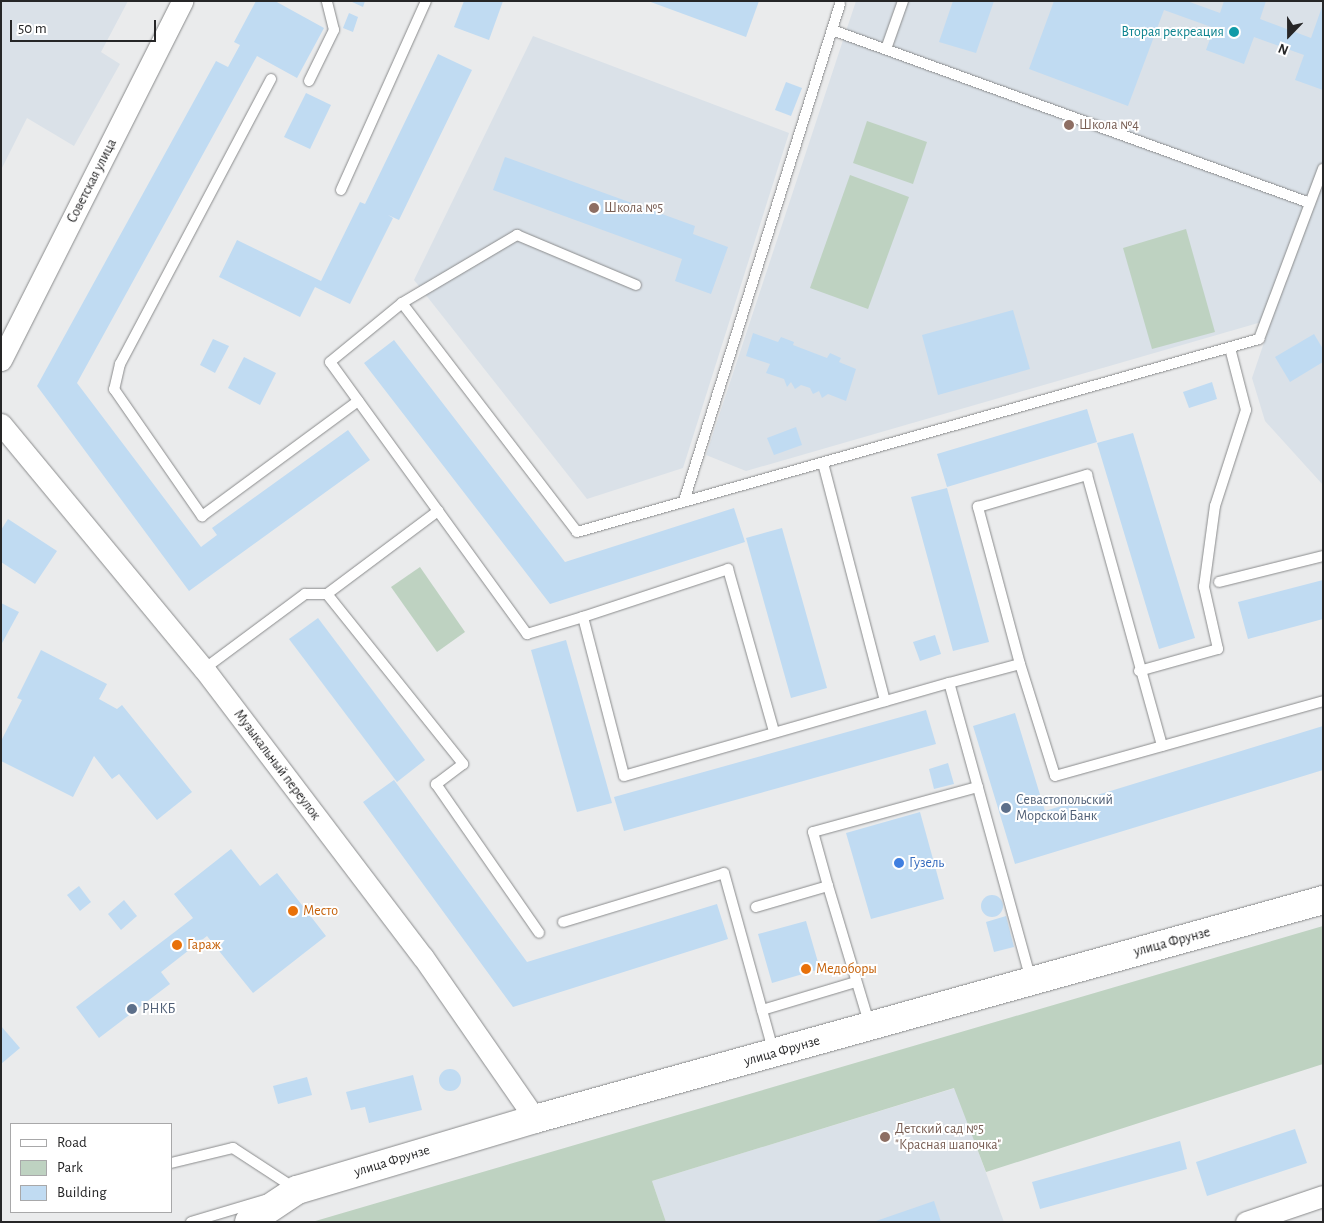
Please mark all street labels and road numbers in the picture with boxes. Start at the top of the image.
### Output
street label: Советская улица [64,136,120,226]
street label: Музыкальный переулок [230,706,324,824]
street label: улица Фрунзе [1132,924,1212,960]
street label: улица Фрунзе [742,1032,822,1070]
street label: улица Фрунзе [352,1141,432,1181]

